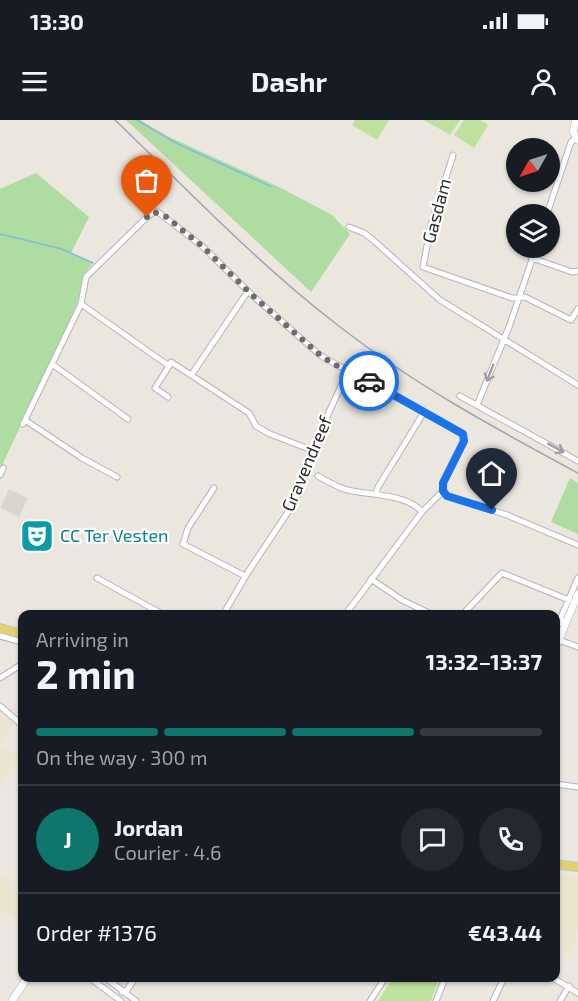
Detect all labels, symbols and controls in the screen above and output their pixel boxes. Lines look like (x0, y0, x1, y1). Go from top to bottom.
text: 13:30 (30, 8, 84, 34)
icon: menu (18, 65, 51, 98)
text: Dashr (251, 65, 327, 97)
icon: person (527, 65, 560, 98)
north arrow (506, 138, 560, 192)
map controls (506, 138, 560, 258)
pin (121, 155, 172, 217)
icon: bag (130, 164, 163, 197)
street label: Gasdam (417, 176, 455, 246)
button: layers (506, 204, 560, 258)
courier (339, 351, 399, 411)
one-way arrow (484, 363, 495, 381)
icon: car (353, 365, 386, 398)
street label: Gravendreef (276, 412, 336, 515)
one-way arrow (546, 443, 564, 454)
pin (466, 448, 517, 510)
icon: home (475, 457, 508, 490)
theatre icon: CC Ter Vesten (19, 518, 55, 554)
place label: CC Ter Vesten (60, 524, 169, 546)
text: Arriving in (36, 627, 129, 651)
text: 13:32–13:37 (426, 648, 542, 674)
text: 2 min (36, 650, 136, 697)
text: On the way · 300 m (36, 745, 208, 769)
button: chat (401, 808, 464, 871)
button: phone (479, 808, 542, 871)
text: Jordan (114, 814, 183, 840)
text: J (63, 826, 72, 852)
text: Courier · 4.6 (114, 840, 221, 864)
text: Order #1376 (36, 919, 157, 945)
text: €43.44 (468, 919, 542, 945)

